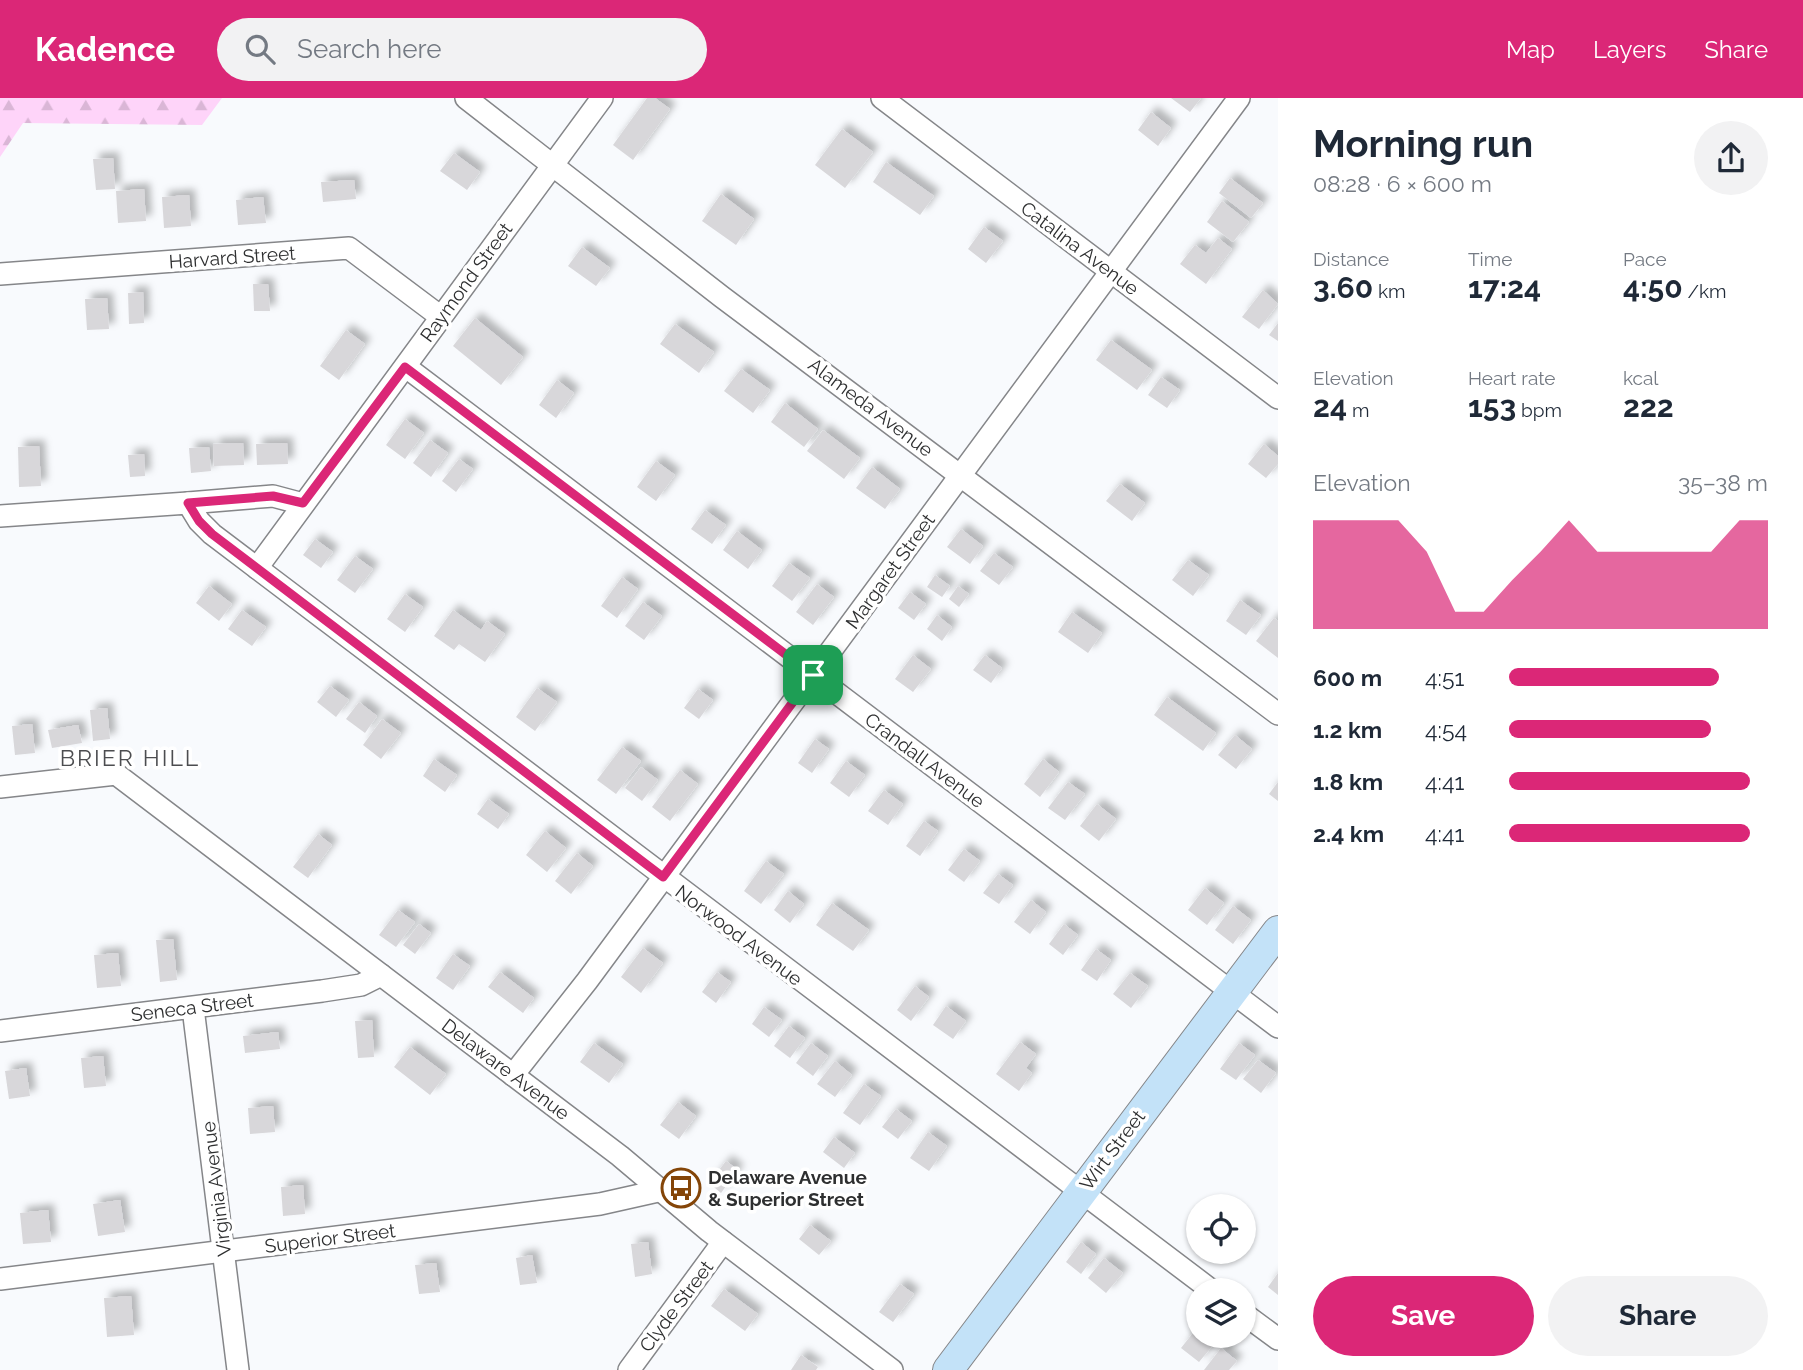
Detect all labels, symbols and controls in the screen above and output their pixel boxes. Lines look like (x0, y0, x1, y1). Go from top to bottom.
search box (217, 18, 707, 81)
text: Kadence (35, 30, 175, 69)
icon: search (241, 30, 279, 68)
text: Search here (297, 34, 441, 64)
text: Map (1506, 35, 1555, 64)
text: Layers (1593, 35, 1666, 64)
text: Share (1704, 35, 1768, 64)
text: Morning run (1313, 121, 1533, 166)
button: share (1694, 121, 1768, 195)
text: 08:28 · 6 × 600 m (1313, 170, 1492, 197)
street label: Catalina Avenue (1017, 197, 1143, 299)
street label: Raymond Street (415, 218, 517, 346)
street label: Harvard Street (168, 242, 297, 272)
text: Distance (1313, 248, 1389, 270)
text: Time (1468, 248, 1512, 270)
text: Pace (1623, 248, 1667, 270)
text: 3.60 (1313, 270, 1373, 305)
text: 17:24 (1468, 270, 1541, 305)
text: 4:50 (1623, 270, 1683, 305)
text: km (1373, 280, 1406, 302)
text: /km (1683, 280, 1726, 302)
street label: Alameda Avenue (804, 353, 938, 461)
text: Elevation (1313, 367, 1394, 389)
text: Heart rate (1468, 367, 1556, 389)
text: kcal (1623, 367, 1659, 389)
text: 24 (1313, 389, 1347, 424)
text: 153 (1468, 389, 1516, 424)
text: 222 (1623, 389, 1674, 424)
text: m (1347, 399, 1369, 421)
text: bpm (1516, 399, 1562, 421)
text: Elevation (1313, 469, 1411, 496)
text: 35–38 m (1678, 469, 1768, 496)
street label: Margaret Street (841, 509, 939, 633)
pin (783, 645, 843, 705)
icon: arrive (794, 656, 832, 694)
text: 600 m (1313, 664, 1382, 691)
text: 4:51 (1425, 664, 1464, 691)
street label: Crandall Avenue (861, 708, 989, 812)
text: 1.2 km (1313, 716, 1382, 743)
text: 4:54 (1425, 716, 1467, 743)
district label: BRIER HILL (60, 744, 200, 771)
text: 1.8 km (1313, 768, 1383, 795)
text: 4:41 (1425, 768, 1464, 795)
text: 2.4 km (1313, 820, 1384, 847)
text: 4:41 (1425, 820, 1464, 847)
street label: Norwood Avenue (671, 880, 807, 990)
street label: Seneca Street (130, 988, 255, 1025)
street label: Delaware Avenue (438, 1014, 574, 1124)
street label: Wirt Street (1075, 1105, 1150, 1194)
street label: Virginia Avenue (197, 1120, 235, 1258)
place label: Delaware Avenue & Superior Street (708, 1166, 867, 1210)
bus stop icon: Delaware Avenue & Superior Street (660, 1167, 702, 1209)
map controls (1186, 1194, 1256, 1348)
button: locate (1186, 1194, 1256, 1264)
street label: Superior Street (263, 1219, 397, 1257)
street label: Clyde Street (635, 1256, 718, 1356)
button: Save (1313, 1276, 1534, 1356)
button: Share (1548, 1276, 1768, 1356)
button: layers (1186, 1278, 1256, 1348)

